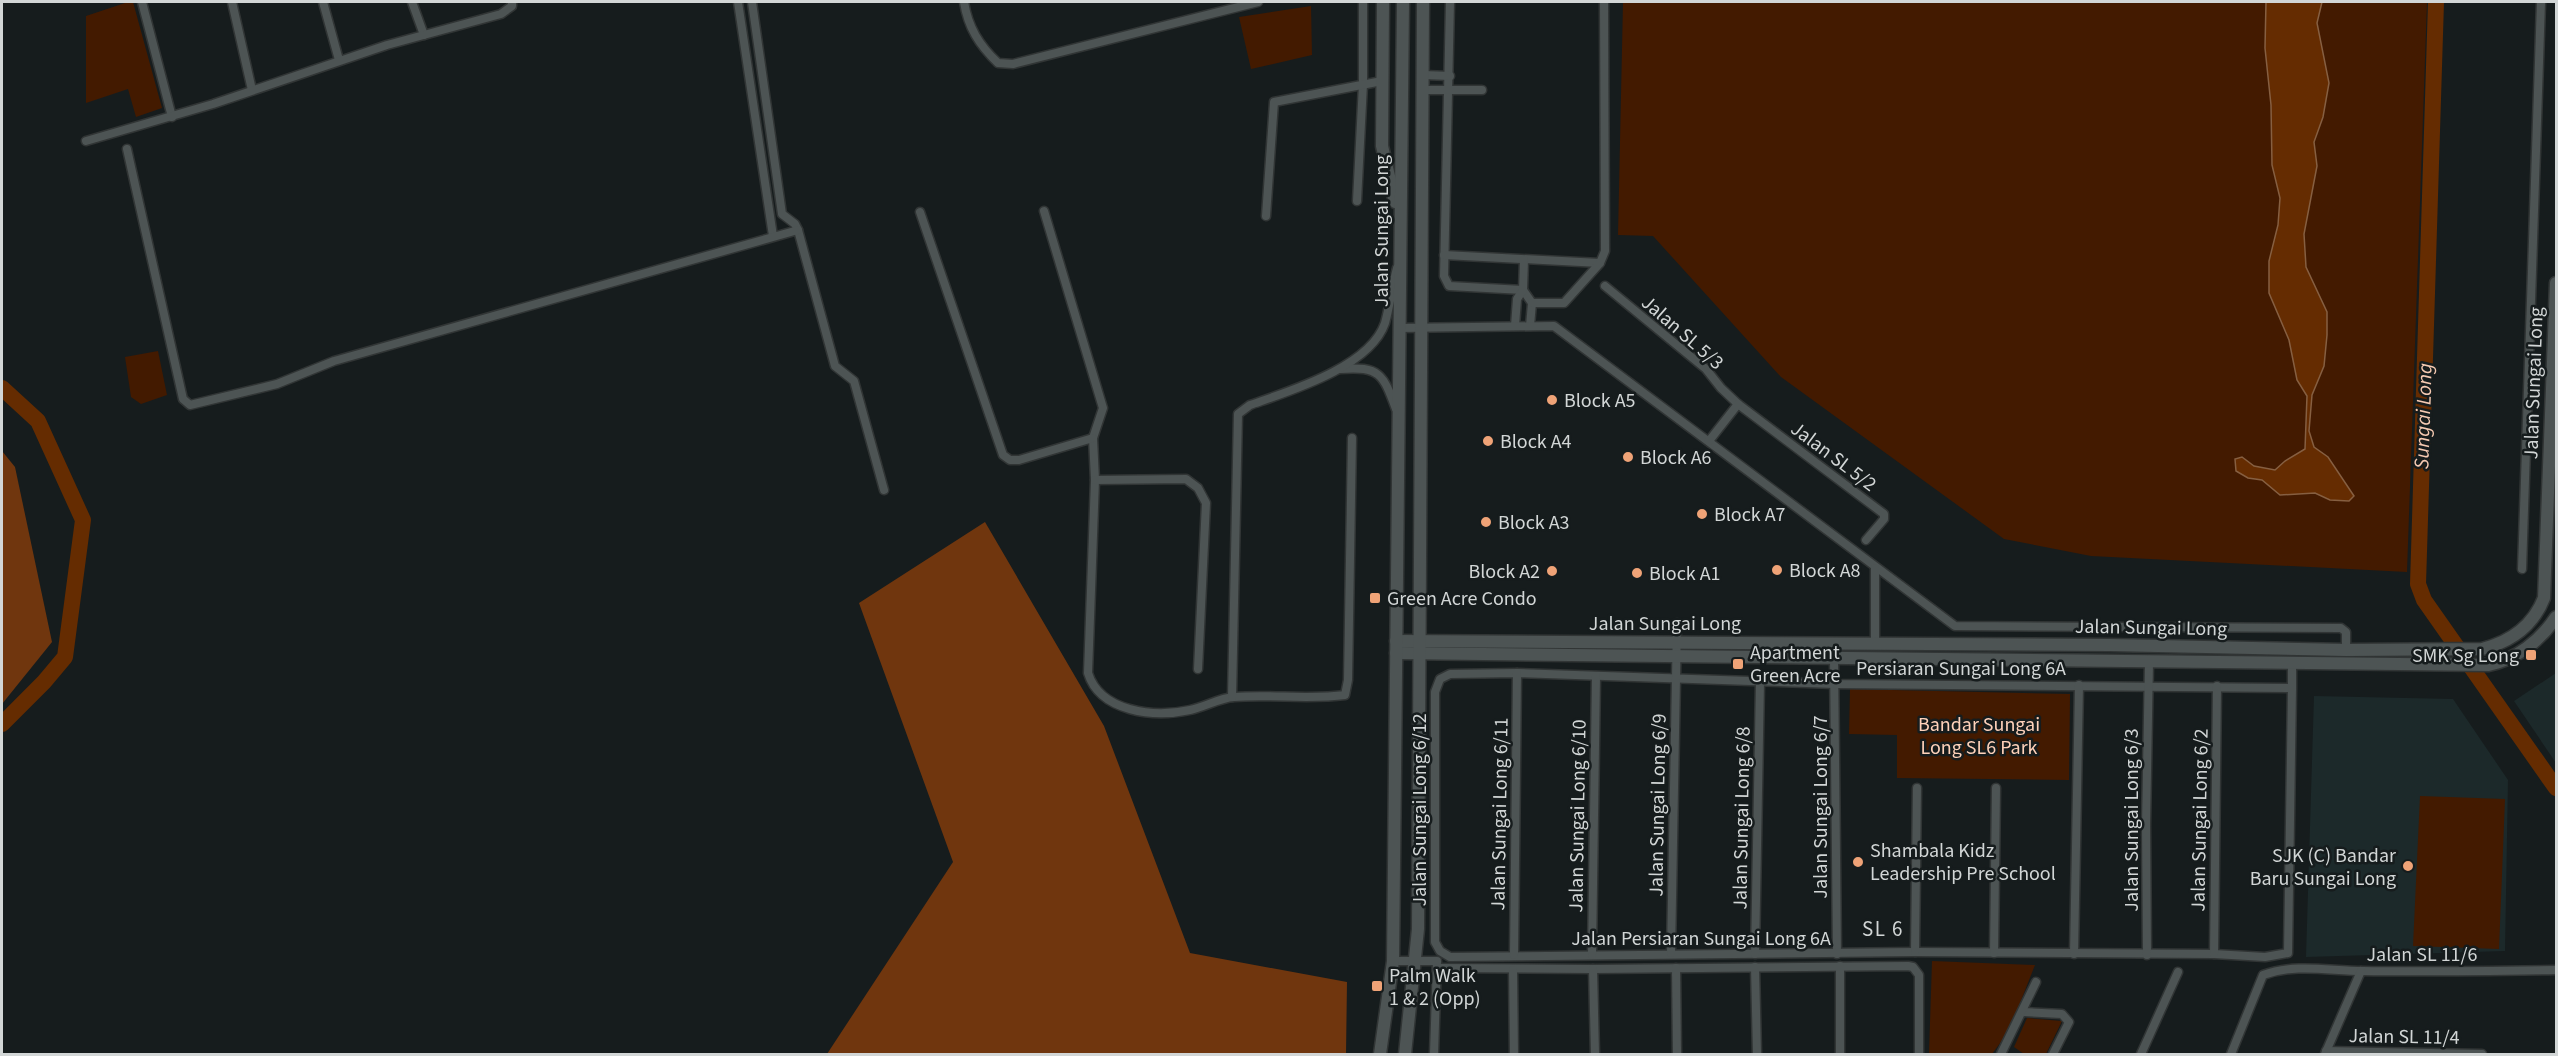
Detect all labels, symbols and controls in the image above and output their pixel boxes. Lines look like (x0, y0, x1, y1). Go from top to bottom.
street label: Jalan Sungai Long (1368, 155, 1396, 307)
street label: Jalan SL 5/3 (1635, 289, 1730, 376)
street label: Jalan Sungai Long (2517, 306, 2551, 460)
water label: Sungai Long (2406, 362, 2440, 470)
place label: Block A5 (1564, 387, 1636, 415)
marker: Block A5 (1545, 393, 1559, 407)
street label: Jalan SL 5/2 (1785, 415, 1882, 498)
place label: Block A4 (1500, 428, 1572, 456)
marker: Block A4 (1481, 434, 1495, 448)
place label: Block A6 (1640, 444, 1712, 472)
marker: Block A6 (1621, 450, 1635, 464)
place label: Block A7 (1714, 501, 1786, 529)
marker: Block A7 (1695, 507, 1709, 521)
place label: Block A3 (1498, 509, 1570, 537)
marker: Block A3 (1479, 515, 1493, 529)
place label: Block A8 (1789, 557, 1861, 585)
place label: Block A2 (1468, 558, 1540, 586)
place label: Block A1 (1649, 560, 1721, 588)
marker: Block A8 (1770, 563, 1784, 577)
marker: Block A2 (1545, 564, 1559, 578)
marker: Block A1 (1630, 566, 1644, 580)
place label: Green Acre Condo (1387, 585, 1537, 613)
marker: Green Acre Condo (1368, 591, 1382, 605)
street label: Jalan Sungai Long (1589, 610, 1741, 638)
street label: Jalan Sungai Long (2075, 613, 2227, 643)
place label: Apartment Green Acre (1750, 639, 1841, 690)
place label: SMK Sg Long (2412, 642, 2519, 670)
marker: SMK Sg Long (2524, 648, 2538, 662)
street label: Persiaran Sungai Long 6A (1856, 655, 2066, 683)
marker: Apartment Green Acre (1731, 657, 1745, 671)
park label: Bandar Sungai Long SL6 Park (1918, 711, 2040, 762)
street label: Jalan Sungai Long 6/12 (1406, 713, 1434, 907)
street label: Jalan Sungai Long 6/9 (1642, 713, 1674, 897)
street label: Jalan Sungai Long 6/7 (1807, 715, 1835, 899)
street label: Jalan Sungai Long 6/11 (1484, 717, 1516, 911)
street label: Jalan Sungai Long 6/10 (1562, 719, 1594, 913)
street label: Jalan Sungai Long 6/8 (1726, 726, 1758, 910)
street label: Jalan Sungai Long 6/3 (2118, 728, 2146, 912)
street label: Jalan Sungai Long 6/2 (2184, 728, 2216, 912)
place label: Shambala Kidz Leadership Pre School (1870, 837, 2056, 888)
place label: SJK (C) Bandar Baru Sungai Long (2250, 842, 2396, 893)
marker: Shambala Kidz Leadership Pre School (1851, 855, 1865, 869)
marker: SJK (C) Bandar Baru Sungai Long (2401, 859, 2415, 873)
district label: SL 6 (1862, 914, 1904, 944)
street label: Jalan Persiaran Sungai Long 6A (1571, 925, 1831, 953)
street label: Jalan SL 11/6 (2367, 941, 2478, 969)
place label: Palm Walk 1 & 2 (Opp) (1389, 962, 1481, 1013)
marker: Palm Walk 1 & 2 (Opp) (1370, 979, 1384, 993)
street label: Jalan SL 11/4 (2348, 1022, 2460, 1052)

